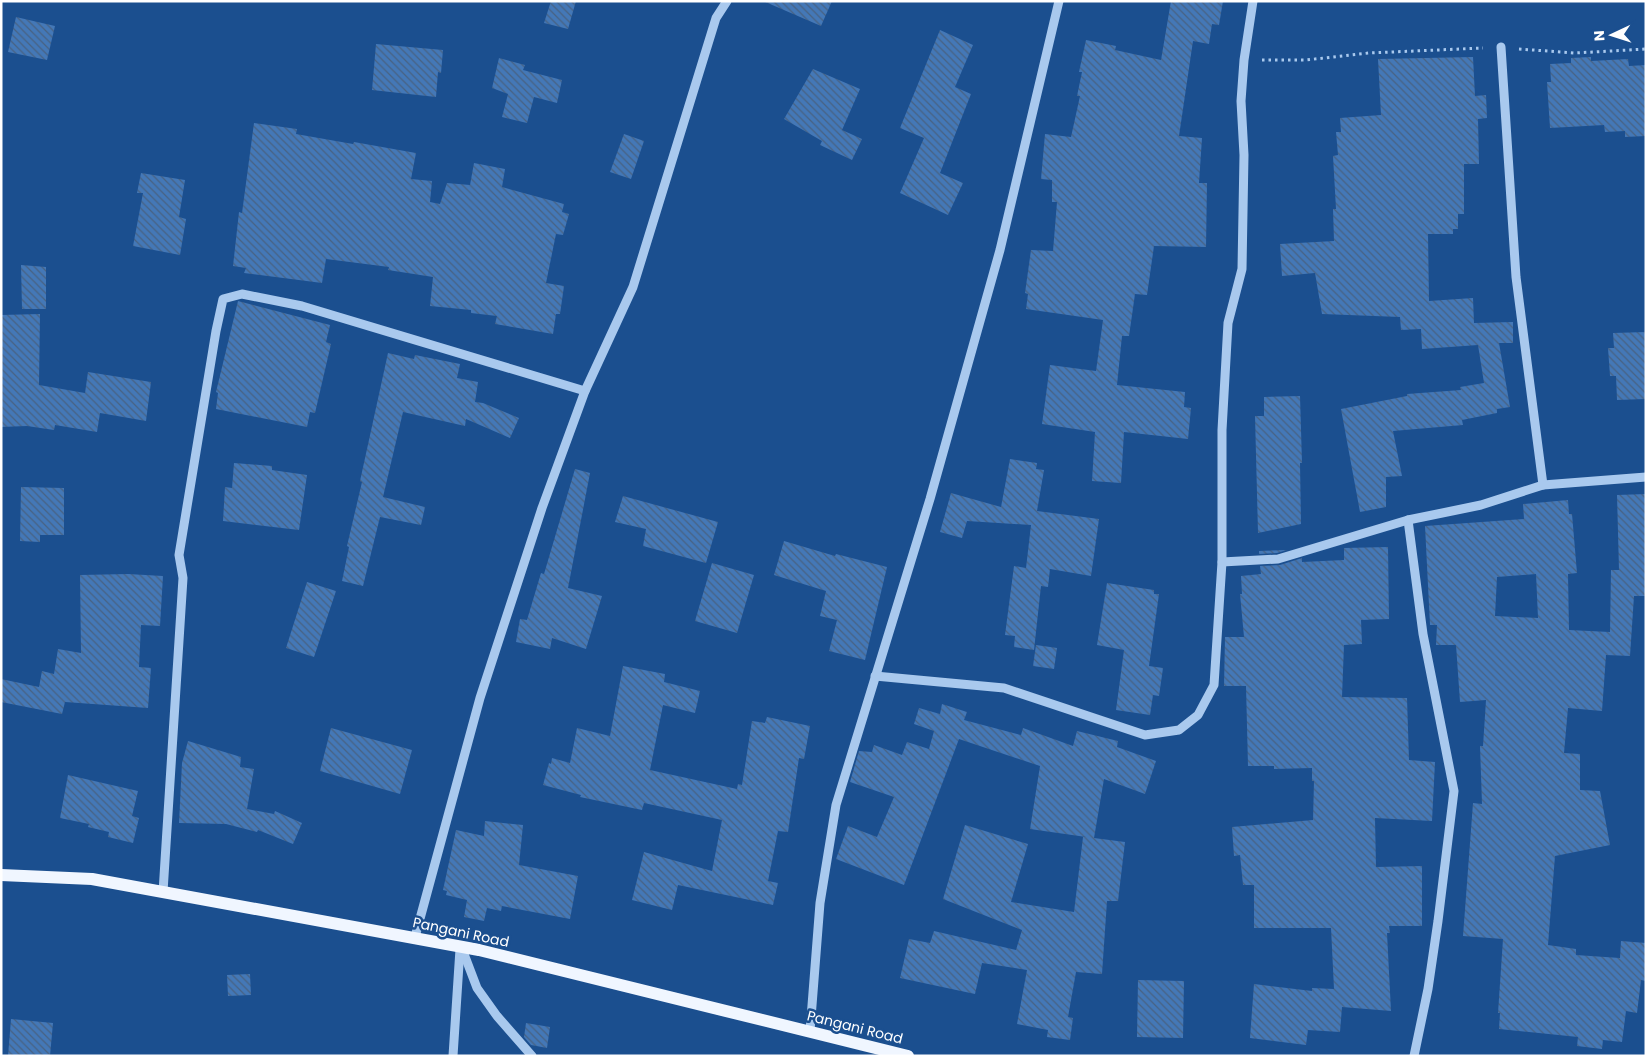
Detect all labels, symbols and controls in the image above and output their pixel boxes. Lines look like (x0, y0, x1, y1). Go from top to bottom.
north arrow (1587, 10, 1637, 60)
text: N (1589, 30, 1609, 42)
street label: Pangani Road (411, 912, 511, 952)
street label: Pangani Road (805, 1005, 905, 1049)

